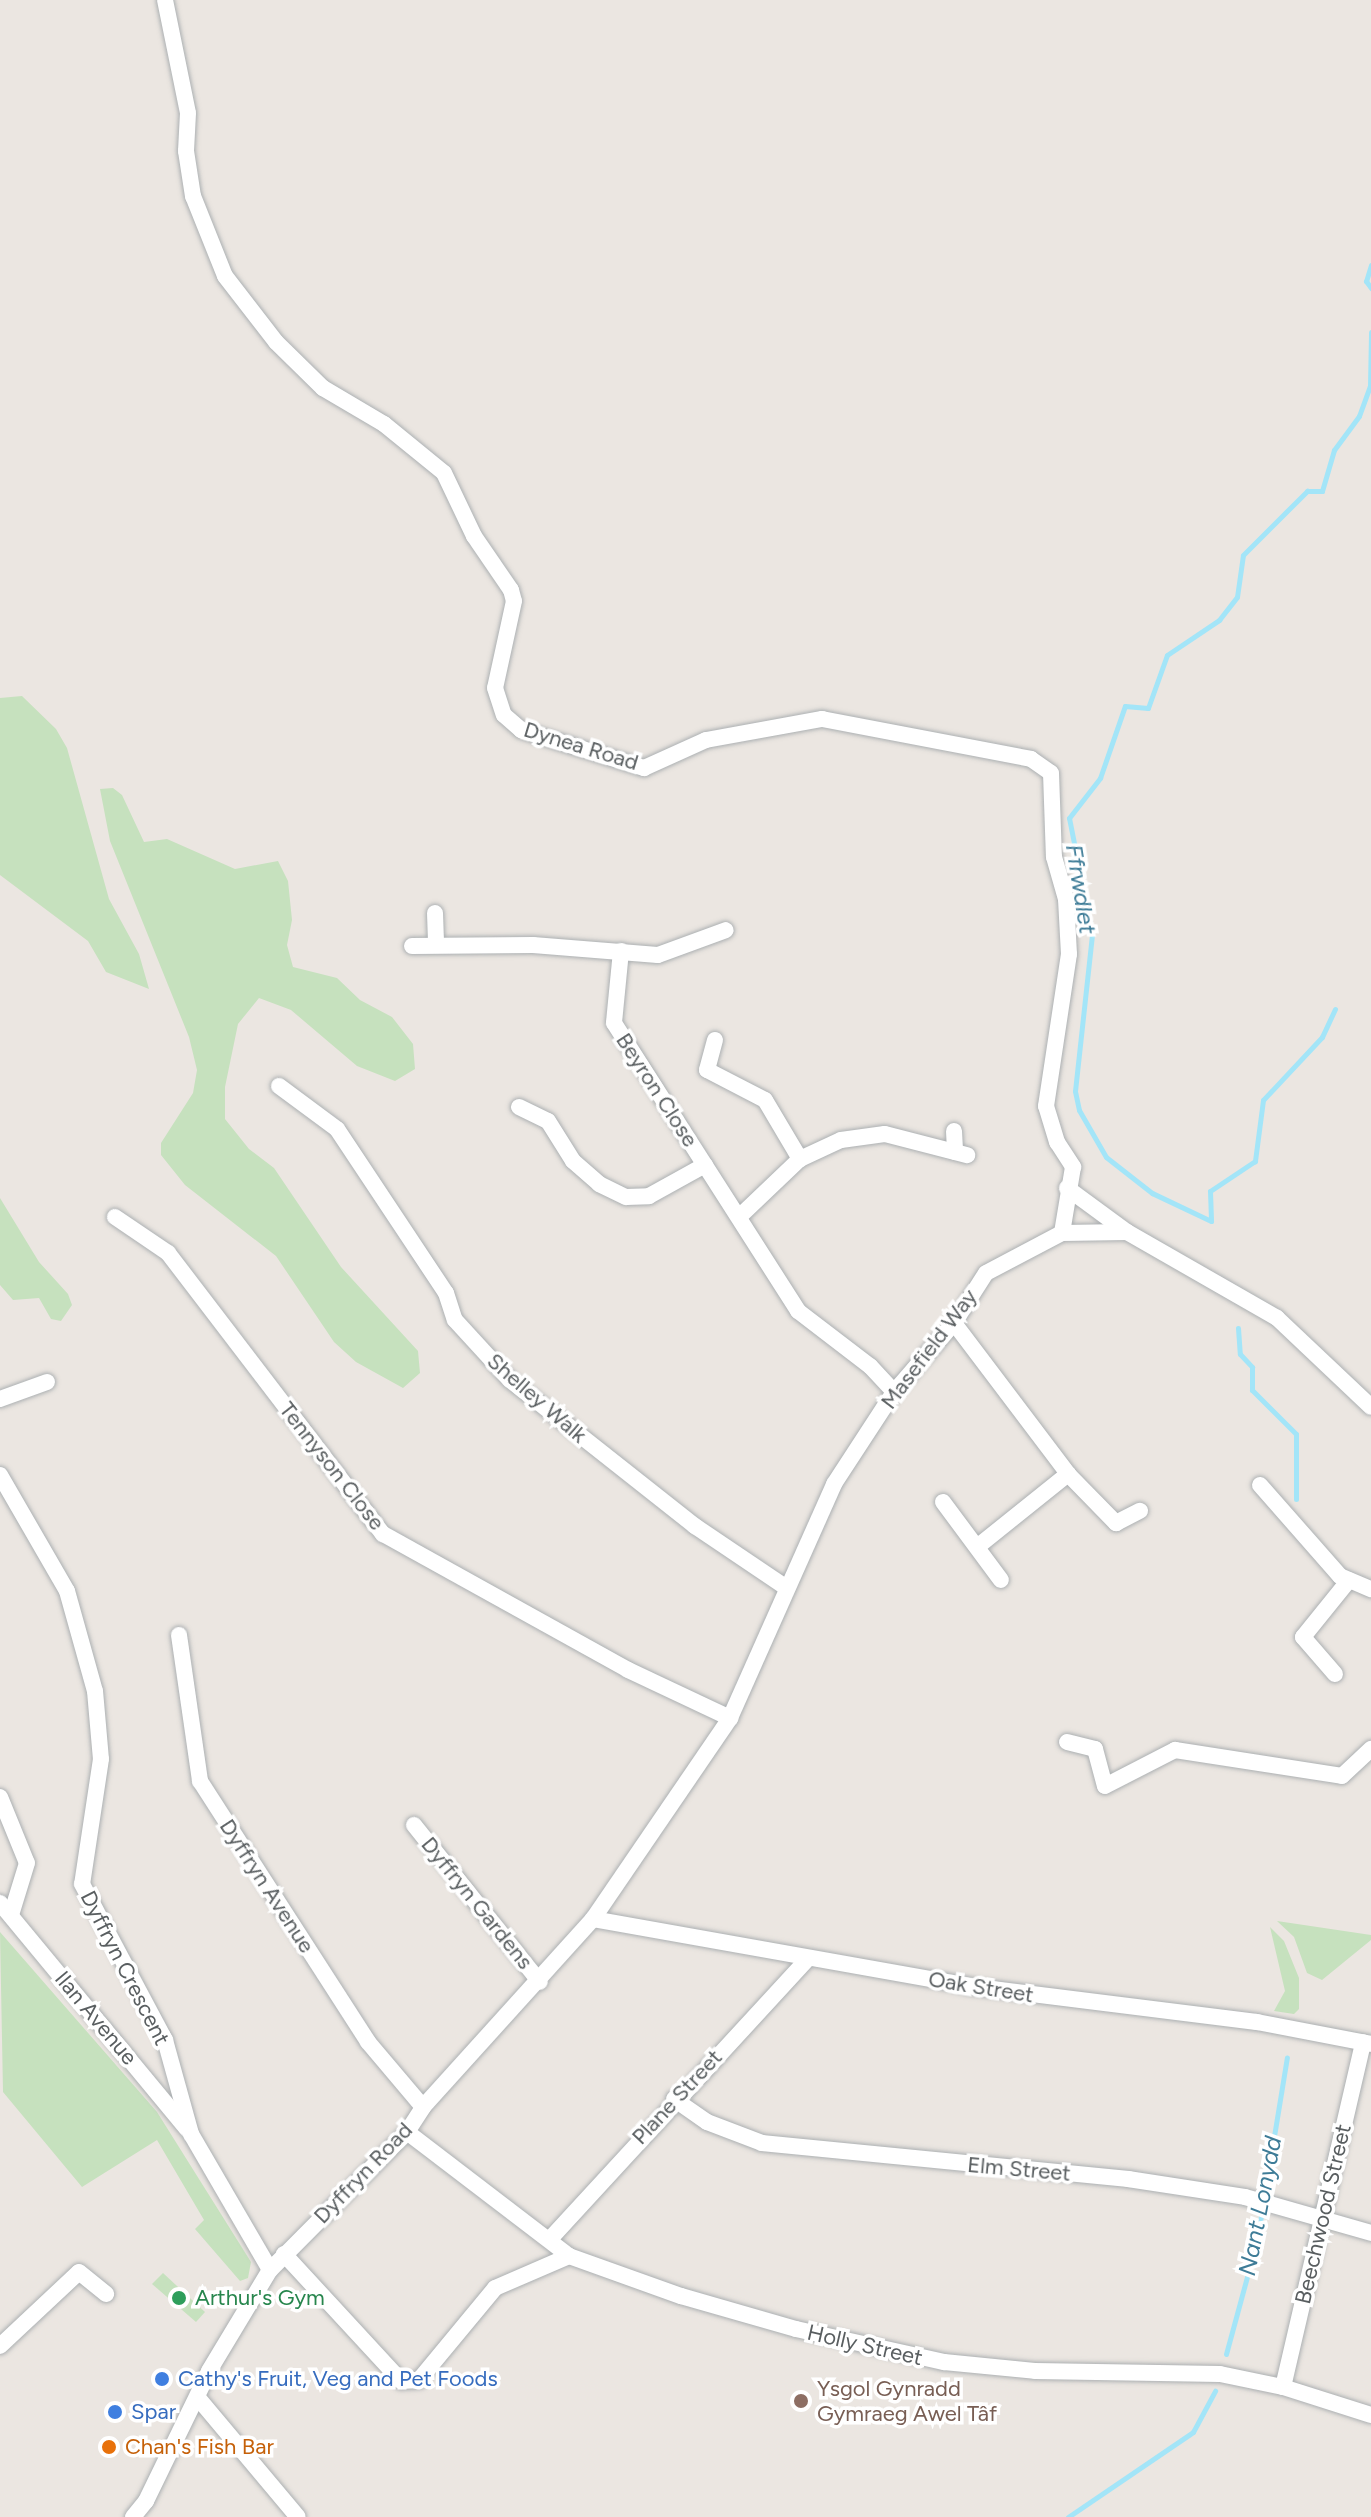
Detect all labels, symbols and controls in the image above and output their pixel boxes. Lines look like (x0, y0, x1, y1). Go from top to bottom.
street label: Dynea Road (521, 716, 641, 776)
water label: Ffrwdlet (1060, 842, 1102, 936)
street label: Beyron Close (610, 1028, 704, 1152)
street label: Masefield Way (875, 1284, 983, 1414)
street label: Shelley Walk (482, 1348, 592, 1448)
street label: Tennyson Close (274, 1397, 390, 1535)
street label: Dyffryn Avenue (214, 1814, 320, 1958)
street label: Dyffryn Gardens (416, 1832, 538, 1974)
street label: Dyffryn Crescent (75, 1886, 175, 2050)
street label: Ilan Avenue (49, 1966, 143, 2070)
street label: Oak Street (927, 1966, 1035, 2008)
street label: Plane Street (626, 2044, 728, 2150)
street label: Dyffryn Road (308, 2117, 418, 2229)
street label: Beechwood Street (1289, 2121, 1357, 2307)
water label: Nant Lonydd (1232, 2134, 1288, 2278)
street label: Elm Street (966, 2151, 1072, 2187)
place label: Arthur's Gym (195, 2285, 325, 2311)
marker: Arthur's Gym (170, 2289, 188, 2307)
street label: Holly Street (805, 2319, 925, 2371)
place label: Cathy's Fruit, Veg and Pet Foods (178, 2366, 498, 2392)
marker: Cathy's Fruit, Veg and Pet Foods (153, 2370, 171, 2388)
place label: Ysgol Gynradd Gymraeg Awel Tâf (817, 2375, 997, 2426)
marker: Ysgol Gynradd Gymraeg Awel Tâf (792, 2392, 810, 2410)
place label: Spar (131, 2399, 176, 2425)
marker: Spar (106, 2403, 124, 2421)
place label: Chan's Fish Bar (125, 2434, 274, 2460)
marker: Chan's Fish Bar (100, 2438, 118, 2456)

